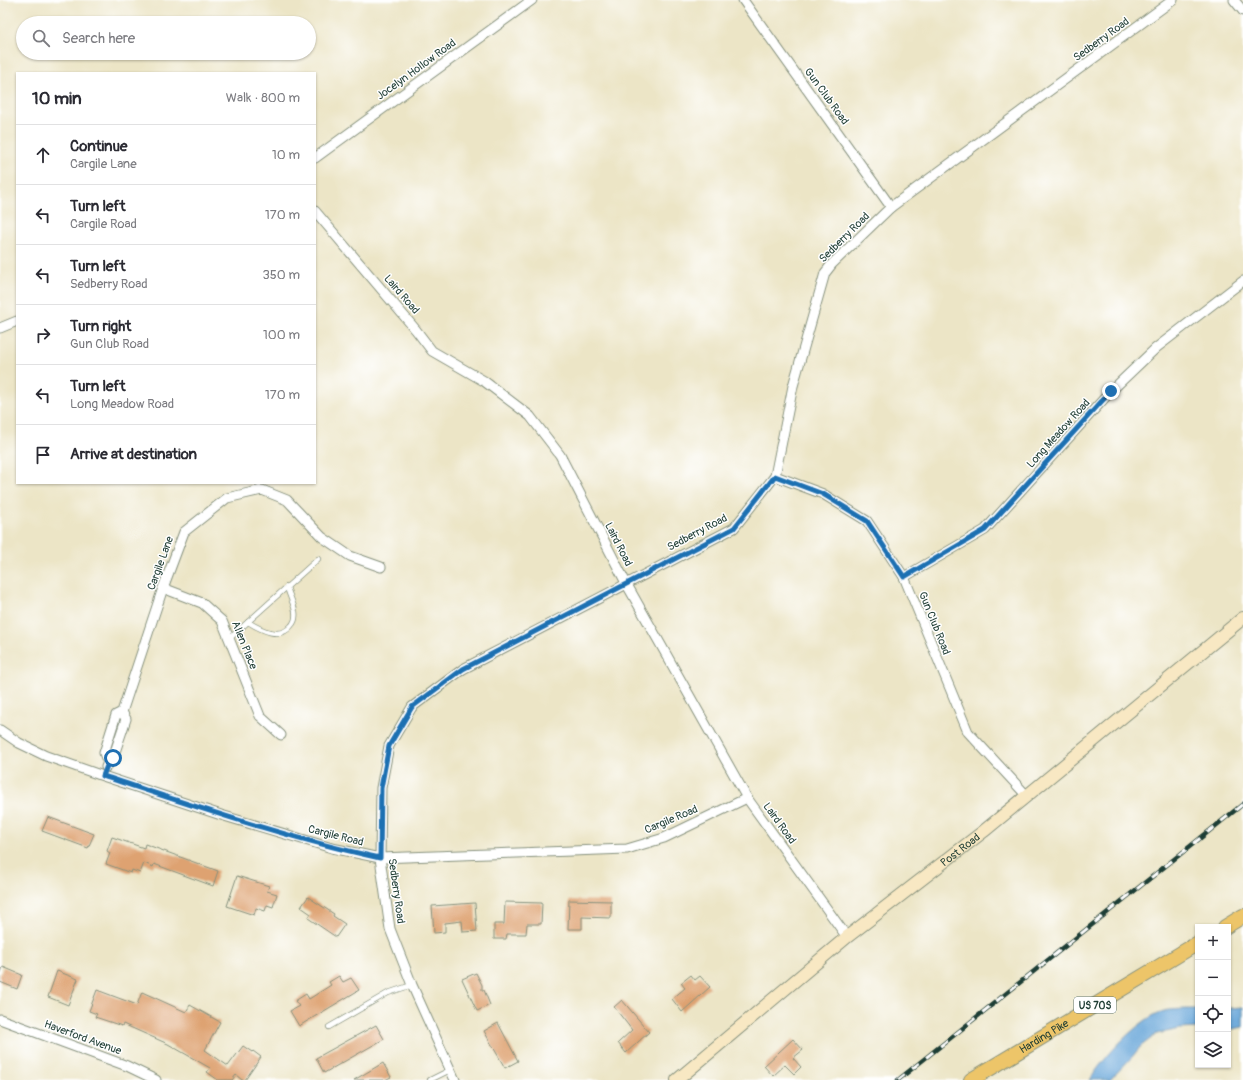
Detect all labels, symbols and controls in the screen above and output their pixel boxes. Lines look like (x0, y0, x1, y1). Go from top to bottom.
street label: Sedberry Road (1071, 15, 1132, 64)
search box (16, 16, 316, 60)
icon: search (30, 27, 52, 49)
text: Search here (62, 29, 135, 48)
street label: Jocelyn Hollow Road (374, 36, 458, 102)
street label: Gun Club Road (802, 65, 852, 127)
text: 10 min (32, 88, 82, 109)
text: Walk · 800 m (226, 90, 300, 106)
text: Continue (70, 137, 128, 156)
icon: ahead (32, 144, 54, 166)
text: 10 m (272, 147, 300, 163)
text: Cargile Lane (70, 156, 137, 172)
text: Turn left (70, 197, 126, 216)
icon: left (32, 204, 54, 226)
text: 170 m (265, 207, 300, 223)
street label: Sedberry Road (817, 210, 872, 265)
text: Cargile Road (70, 216, 137, 232)
text: Turn left (70, 257, 126, 276)
icon: left (32, 264, 54, 286)
text: 350 m (262, 267, 300, 283)
street label: Laird Road (381, 272, 422, 317)
text: Sedberry Road (70, 276, 148, 292)
text: Turn right (70, 317, 131, 336)
icon: right (32, 324, 54, 346)
text: 100 m (263, 327, 300, 343)
text: Gun Club Road (70, 336, 149, 352)
text: Turn left (70, 377, 126, 396)
route end (1102, 382, 1120, 400)
icon: left (32, 384, 54, 406)
text: 170 m (265, 387, 300, 403)
text: Long Meadow Road (70, 396, 174, 412)
street label: Long Meadow Road (1024, 396, 1093, 470)
icon: arrive (32, 444, 54, 466)
text: Arrive at destination (70, 445, 197, 464)
street label: Sedberry Road (665, 511, 729, 554)
street label: Laird Road (602, 520, 635, 568)
street label: Cargile Lane (145, 534, 176, 592)
street label: Gun Club Road (916, 590, 953, 657)
street label: Allen Place (229, 619, 260, 672)
route start (104, 749, 122, 767)
street label: Laird Road (760, 800, 799, 846)
street label: Cargile Road (643, 802, 700, 836)
street label: Cargile Road (307, 822, 365, 849)
street label: Post Road (938, 831, 983, 869)
street label: Sedberry Road (385, 858, 408, 925)
map controls (1195, 924, 1231, 1068)
button: + (1195, 924, 1231, 960)
button: − (1195, 960, 1231, 996)
button: locate (1195, 996, 1231, 1032)
road number: US 70S (1074, 997, 1116, 1013)
street label: Harding Pike (1017, 1016, 1072, 1056)
street label: Haverford Avenue (42, 1017, 124, 1058)
button: layers (1195, 1032, 1231, 1068)

